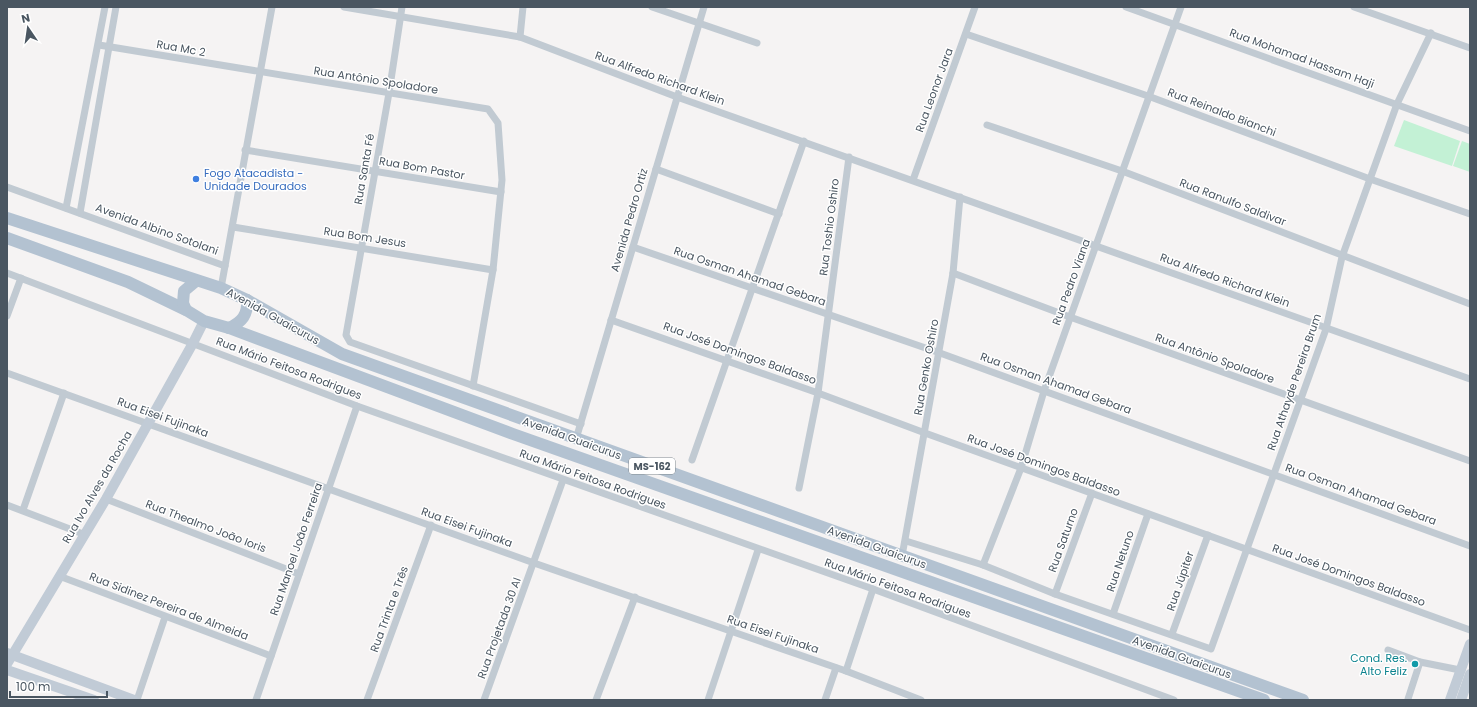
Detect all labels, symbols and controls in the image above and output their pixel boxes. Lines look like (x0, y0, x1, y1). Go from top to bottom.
north arrow (8, 8, 48, 48)
text: N (20, 10, 32, 27)
street label: Rua Mohamad Hassam Haji (1227, 24, 1377, 92)
street label: Rua Mc 2 (155, 36, 207, 60)
street label: Rua Leonor Jara (911, 46, 957, 134)
street label: Rua Alfredo Richard Klein (593, 47, 727, 109)
street label: Rua Antônio Spoladore (313, 62, 440, 98)
street label: Rua Reinaldo Bianchi (1165, 84, 1279, 140)
street label: Rua Santa Fé (350, 132, 378, 206)
street label: Rua Bom Pastor (378, 153, 466, 183)
place label: Fogo Atacadista - Unidade Dourados (204, 165, 307, 194)
street label: Avenida Pedro Ortiz (607, 166, 651, 274)
marker: Fogo Atacadista - Unidade Dourados (191, 174, 201, 184)
street label: Rua Ranulfo Saldivar (1177, 174, 1289, 230)
street label: Rua Toshio Oshiro (815, 177, 843, 277)
street label: Avenida Albino Sotolani (93, 199, 221, 259)
street label: Rua Bom Jesus (323, 223, 408, 251)
street label: Rua Pedro Viana (1048, 237, 1094, 327)
street label: Rua Osman Ahamad Gebara (672, 242, 828, 310)
street label: Rua Alfredo Richard Klein (1158, 249, 1292, 311)
street label: Avenida Guaicurus (224, 284, 323, 348)
street label: Rua Athayde Pereira Brum (1263, 311, 1325, 453)
street label: Rua José Domingos Baldasso (661, 318, 819, 388)
street label: Rua Genko Oshiro (910, 318, 942, 416)
street label: Rua Antônio Spoladore (1153, 329, 1277, 387)
street label: Rua Mário Feitosa Rodrigues (214, 333, 364, 403)
street label: Rua Osman Ahamad Gebara (978, 348, 1134, 418)
street label: Rua Eisei Fujinaka (115, 393, 211, 441)
street label: Avenida Guaicurus (520, 413, 624, 463)
street label: Rua Ivo Alves da Rocha (58, 428, 136, 546)
street label: Rua José Domingos Baldasso (965, 430, 1123, 500)
street label: Rua Mário Feitosa Rodrigues (517, 445, 669, 513)
road number: MS-162 (629, 458, 675, 474)
street label: Rua Osman Ahamad Gebara (1283, 459, 1439, 529)
street label: Rua Manoel João Ferreira (266, 480, 326, 618)
street label: Rua Thealmo João Ioris (143, 496, 269, 556)
street label: Rua Eisei Fujinaka (419, 503, 515, 551)
street label: Rua Saturno (1044, 506, 1082, 574)
street label: Avenida Guaicurus (825, 522, 929, 572)
street label: Rua Netuno (1102, 528, 1138, 594)
street label: Rua José Domingos Baldasso (1270, 540, 1428, 610)
street label: Rua Júpiter (1162, 549, 1198, 613)
street label: Rua Mário Feitosa Rodrigues (822, 554, 974, 622)
street label: Rua Trinta e Três (366, 563, 412, 654)
street label: Rua Sidinez Pereira de Almeida (87, 568, 251, 644)
street label: Rua Projetada 30 AI (473, 575, 525, 681)
street label: Rua Eisei Fujinaka (725, 611, 821, 657)
street label: Avenida Guaicurus (1130, 632, 1234, 682)
place label: Cond. Res. Alto Feliz (1350, 650, 1407, 679)
marker: Cond. Res. Alto Feliz (1410, 659, 1420, 669)
scale bar (10, 673, 107, 699)
text: 100 m (16, 678, 50, 695)

